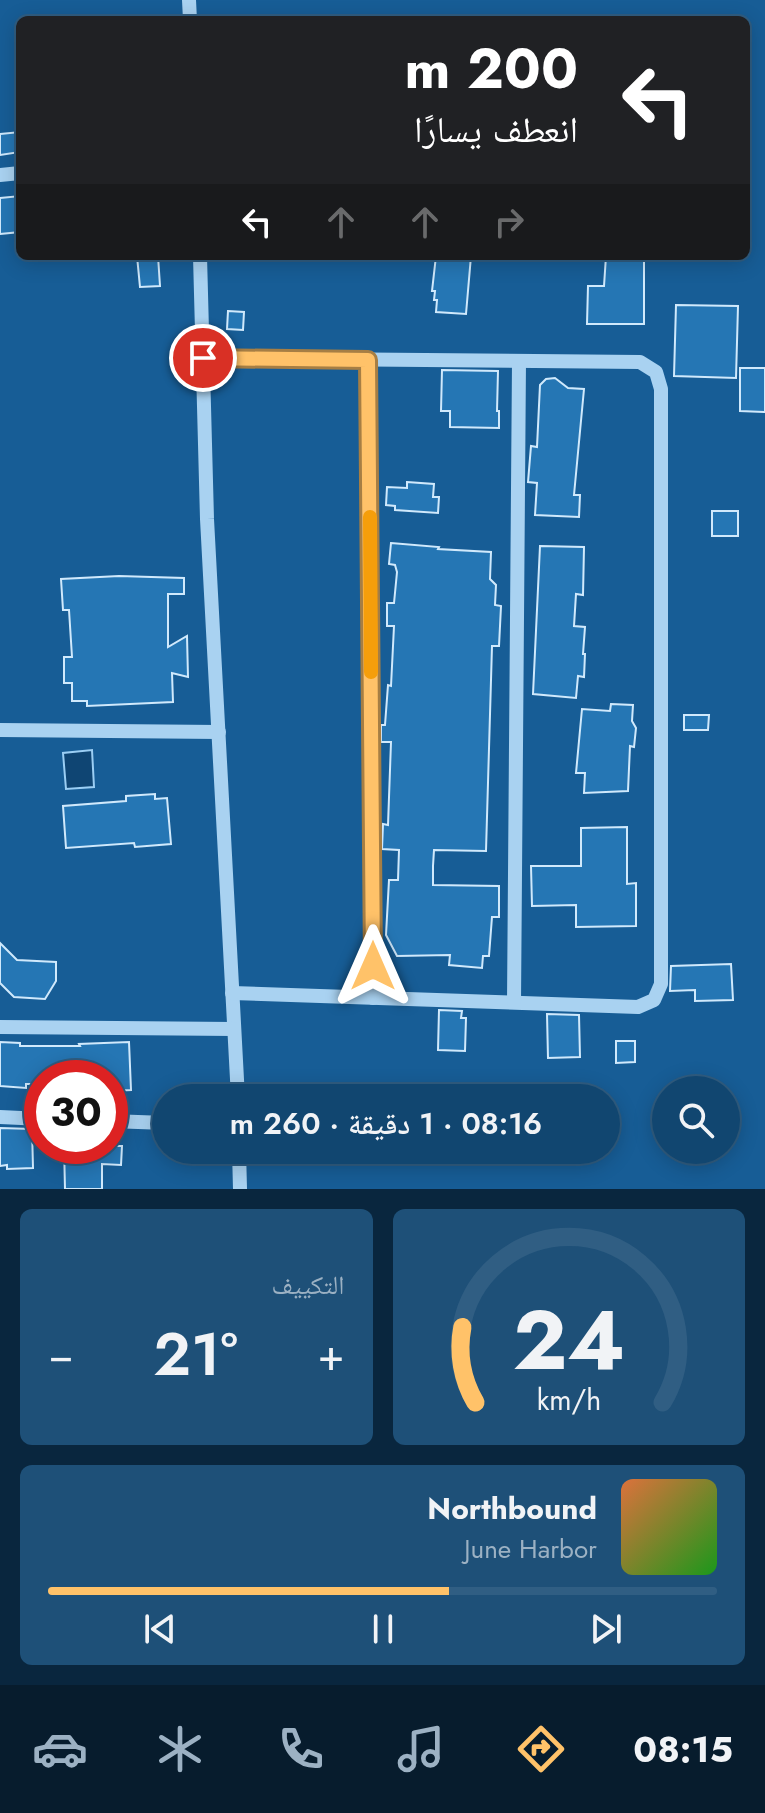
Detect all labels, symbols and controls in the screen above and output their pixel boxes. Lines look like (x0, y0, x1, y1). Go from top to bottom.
text: 200 m (404, 28, 578, 109)
icon: left (606, 48, 710, 152)
text: انعطف يسارًا (414, 103, 578, 155)
icon: left (235, 200, 279, 244)
icon: ahead (319, 200, 363, 244)
icon: ahead (403, 200, 447, 244)
icon: right (487, 200, 531, 244)
pin (169, 324, 237, 392)
icon: arrive (181, 336, 225, 380)
position arrow (331, 924, 415, 1008)
speed limit sign: 30 (24, 1060, 128, 1164)
map controls (652, 1076, 740, 1164)
button: search (652, 1076, 740, 1164)
text: 08:16 · 1 دقيقة · 260 m (230, 1102, 542, 1145)
text: التكييف (272, 1266, 345, 1304)
text: 24 (512, 1280, 625, 1400)
text: 21° (153, 1311, 238, 1398)
text: − (48, 1323, 74, 1387)
text: + (317, 1323, 344, 1387)
text: km/h (536, 1379, 601, 1421)
text: Northbound (427, 1487, 597, 1530)
text: June Harbor (464, 1530, 597, 1568)
icon: previous (138, 1607, 182, 1651)
icon: pause (361, 1607, 405, 1651)
icon: next (584, 1607, 628, 1651)
icon: car (32, 1721, 88, 1777)
icon: climate (152, 1721, 208, 1777)
icon: phone (273, 1721, 329, 1777)
icon: music (393, 1721, 449, 1777)
icon: directions (513, 1721, 569, 1777)
text: 08:15 (633, 1723, 733, 1775)

